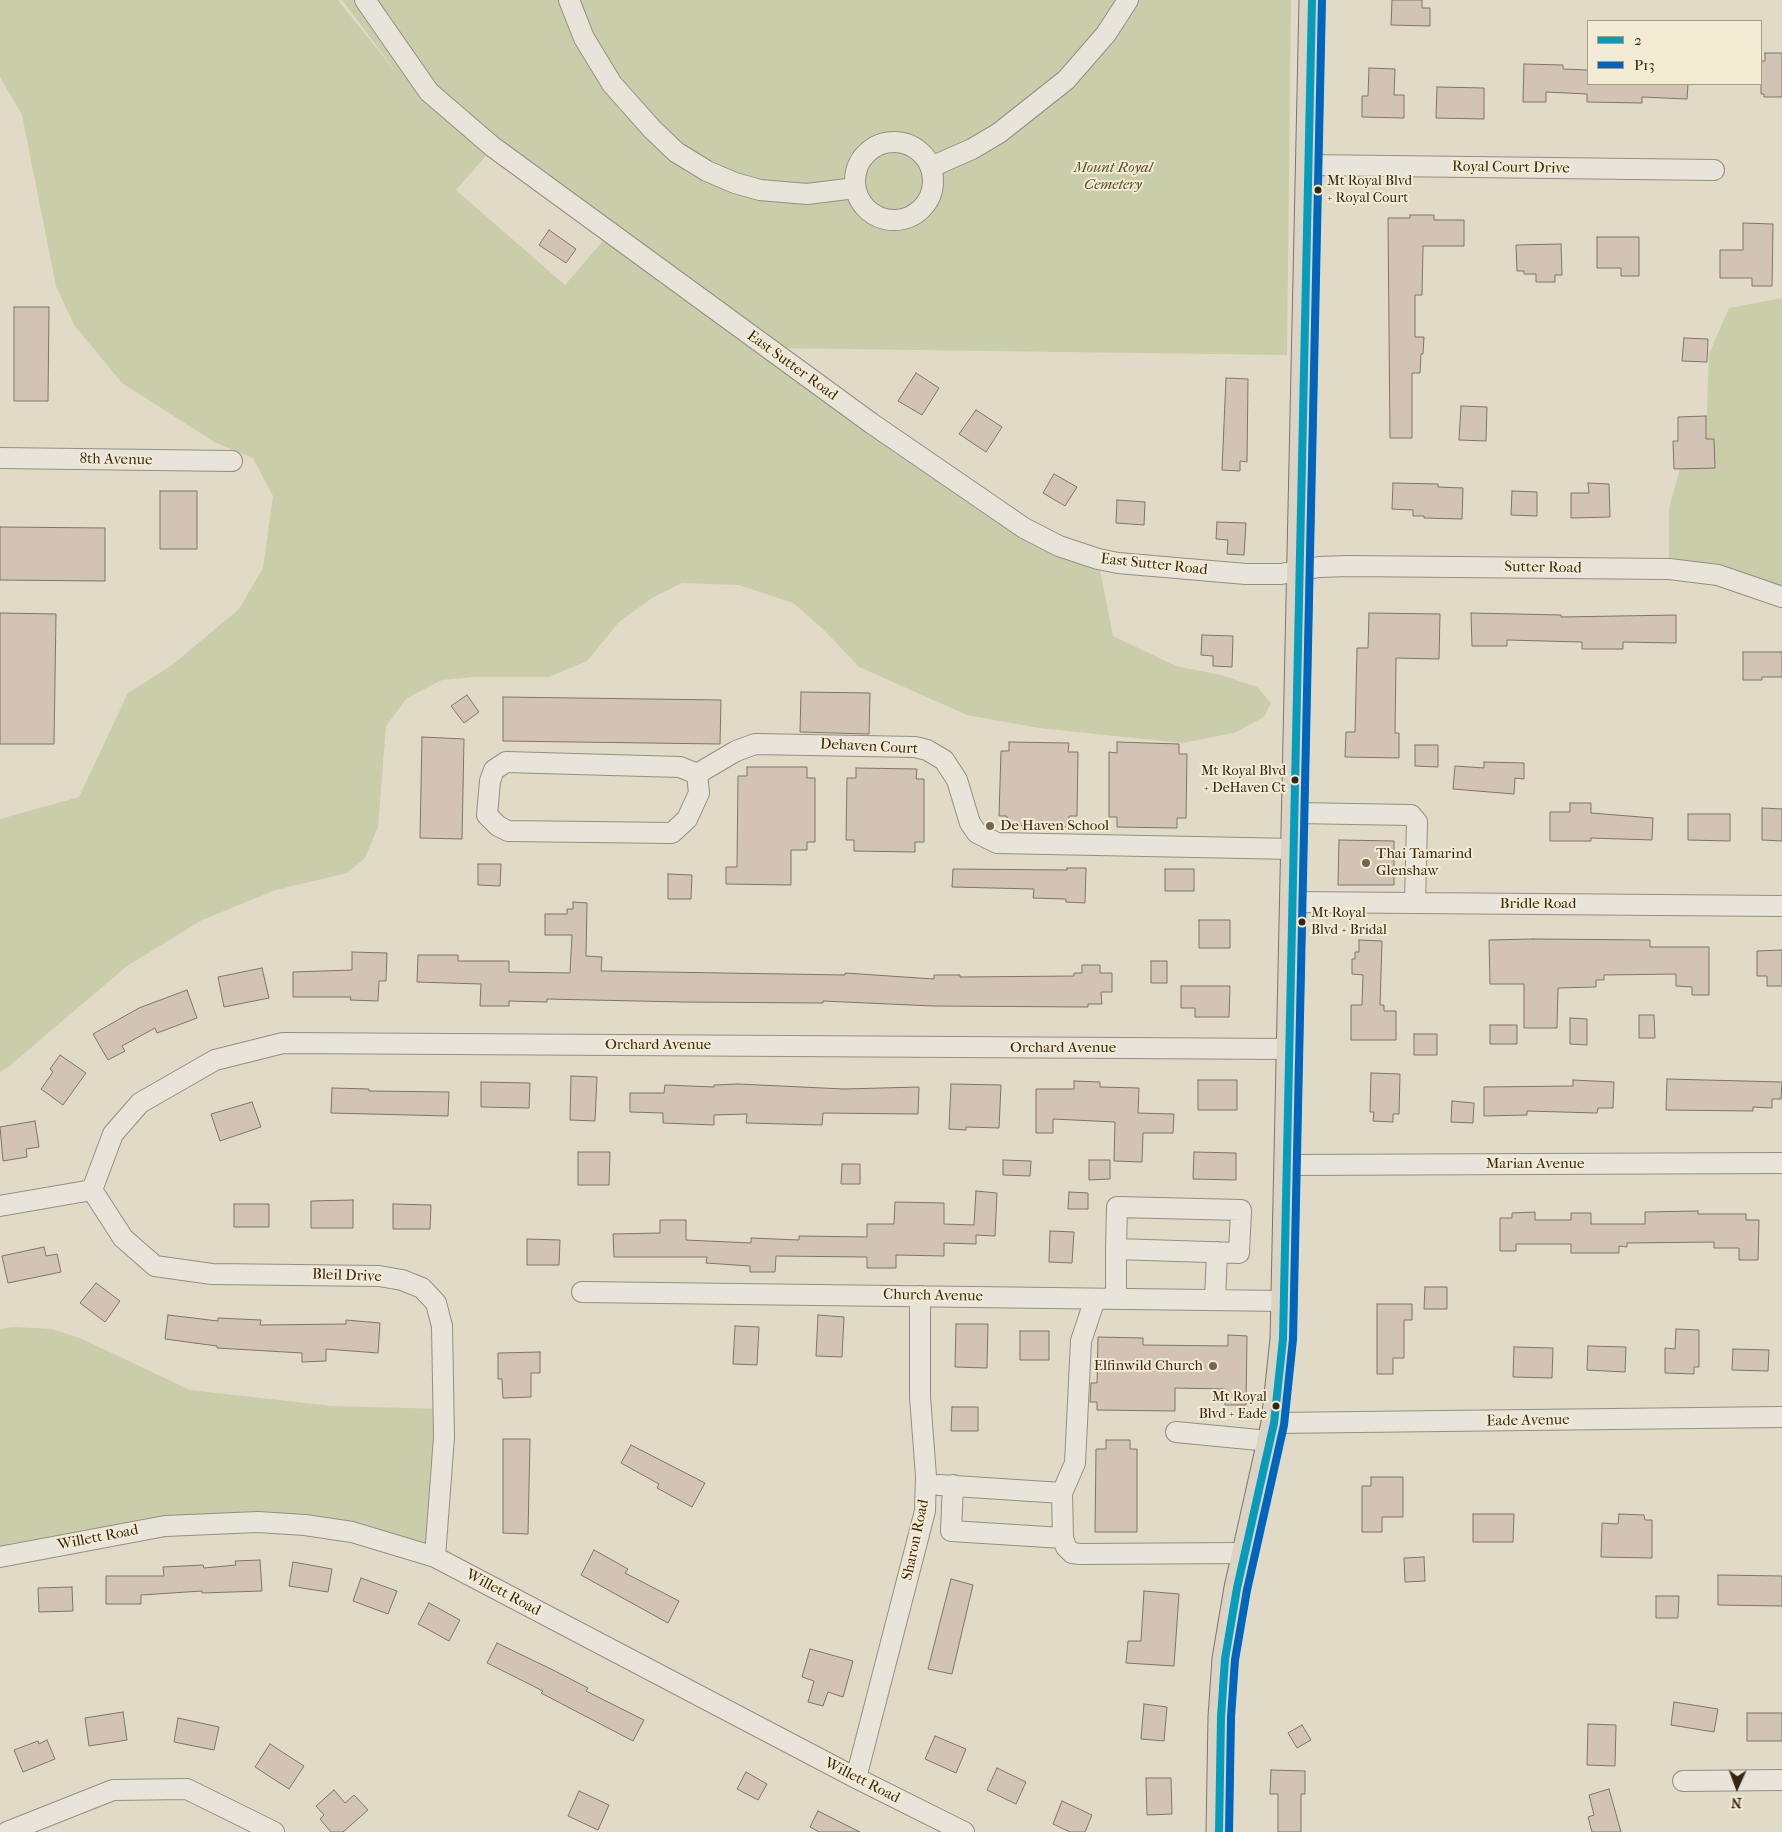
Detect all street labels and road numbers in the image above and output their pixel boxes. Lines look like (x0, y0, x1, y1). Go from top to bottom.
street label: Royal Court Drive (1452, 158, 1570, 178)
street label: East Sutter Road (743, 327, 841, 405)
street label: 8th Avenue (79, 450, 153, 470)
street label: East Sutter Road (1100, 550, 1208, 580)
street label: Sutter Road (1504, 558, 1582, 578)
street label: Dehaven Court (819, 735, 919, 759)
street label: Bridle Road (1500, 895, 1576, 913)
street label: Orchard Avenue (605, 1036, 711, 1054)
street label: Orchard Avenue (1010, 1039, 1116, 1057)
street label: Marian Avenue (1486, 1155, 1584, 1173)
street label: Bleil Drive (312, 1266, 382, 1286)
street label: Church Avenue (883, 1286, 983, 1306)
street label: Eade Avenue (1486, 1411, 1570, 1431)
street label: Sharon Road (899, 1498, 933, 1582)
street label: Willett Road (56, 1521, 140, 1555)
street label: Willett Road (463, 1566, 543, 1620)
street label: Willett Road (821, 1754, 903, 1808)

